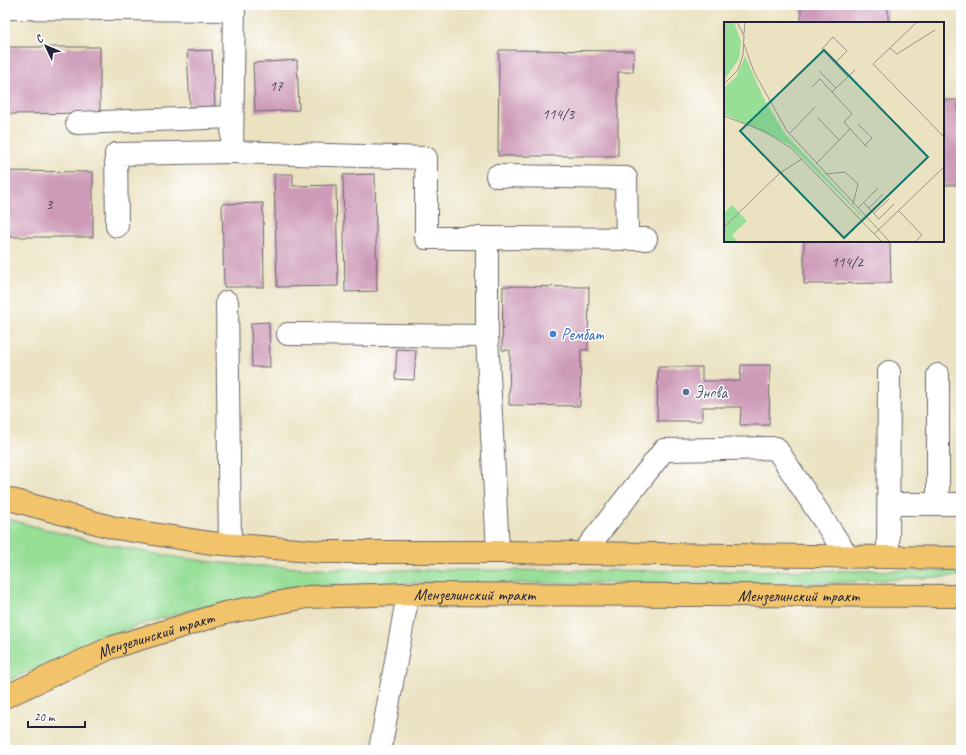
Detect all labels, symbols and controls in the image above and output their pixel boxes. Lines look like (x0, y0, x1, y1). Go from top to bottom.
inset map (724, 22, 944, 242)
north arrow (26, 26, 66, 66)
text: С (32, 31, 47, 46)
house number: 17 (269, 77, 284, 96)
house number: 114/3 (542, 105, 575, 124)
house number: 3 (46, 195, 54, 214)
house number: 114/2 (831, 253, 864, 272)
place label: Рембат (561, 324, 604, 345)
marker: Рембат (548, 329, 558, 339)
place label: Энова (694, 382, 728, 403)
marker: Энова (681, 387, 691, 397)
street label: Мензелинский тракт (414, 584, 536, 606)
street label: Мензелинский тракт (738, 585, 860, 607)
street label: Мензелинский тракт (94, 607, 218, 664)
scale bar (28, 703, 85, 729)
text: 20 m (34, 709, 56, 725)

